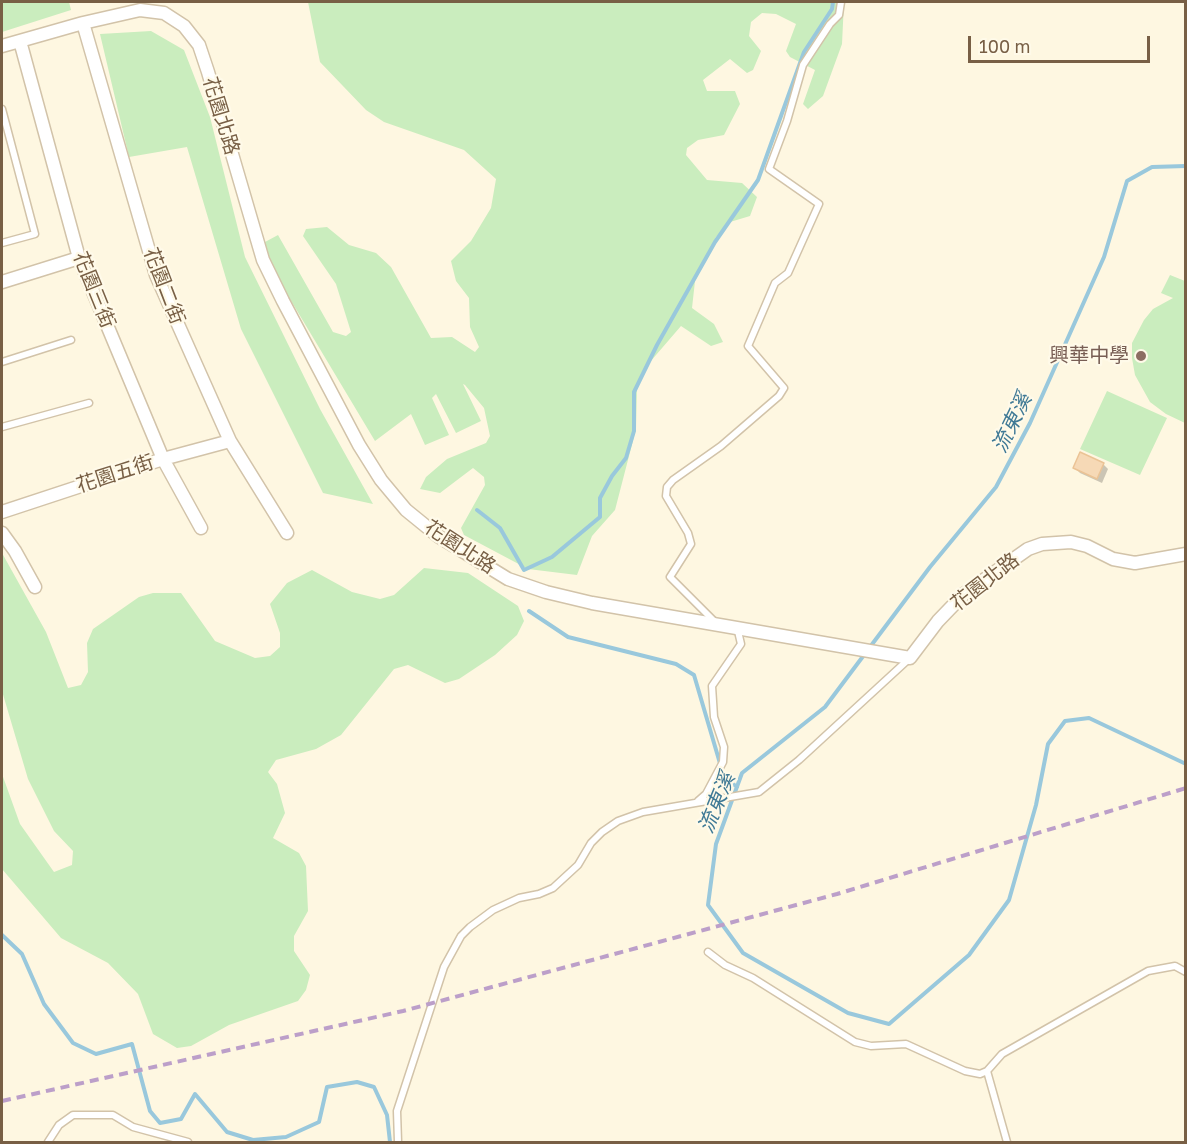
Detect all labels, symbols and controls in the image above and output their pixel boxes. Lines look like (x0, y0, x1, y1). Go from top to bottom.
scale bar (971, 24, 1152, 62)
text: 100 m (979, 35, 1030, 57)
street label: 花園北路 (198, 74, 244, 158)
street label: 花園二街 (138, 244, 190, 328)
street label: 花園三街 (68, 248, 120, 332)
place label: 興華中學 (1049, 344, 1129, 368)
marker: 興華中學 (1134, 349, 1148, 363)
water label: 流東溪 (987, 389, 1037, 457)
street label: 花園五街 (73, 450, 157, 498)
street label: 花園北路 (420, 515, 500, 579)
street label: 花園北路 (946, 548, 1024, 616)
water label: 流東溪 (694, 769, 740, 837)

